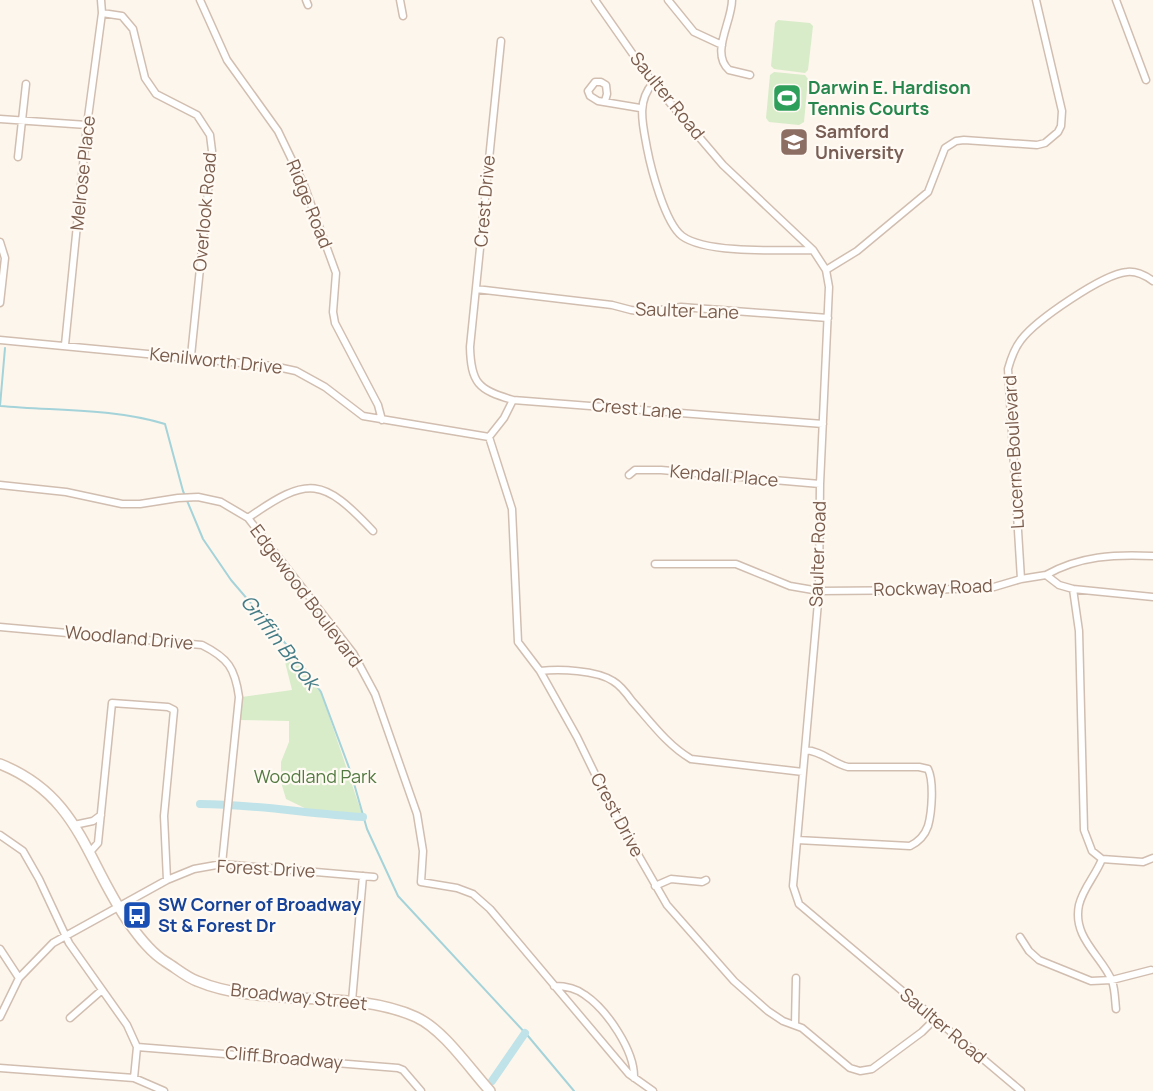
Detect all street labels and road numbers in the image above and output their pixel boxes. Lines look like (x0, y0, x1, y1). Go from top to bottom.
street label: Saulter Road (625, 47, 710, 144)
street label: Melrose Place (64, 114, 100, 232)
street label: Overlook Road (187, 151, 221, 272)
street label: Crest Drive (468, 154, 500, 248)
street label: Ridge Road (281, 156, 339, 252)
street label: Saulter Lane (635, 296, 739, 324)
street label: Kenilworth Drive (148, 341, 284, 379)
street label: Lucerne Boulevard (997, 375, 1029, 529)
street label: Crest Lane (591, 392, 683, 424)
street label: Kendall Place (669, 458, 779, 492)
street label: Saulter Road (803, 501, 831, 607)
street label: Edgewood Boulevard (245, 519, 368, 672)
street label: Rockway Road (873, 573, 993, 601)
street label: Woodland Drive (64, 619, 194, 655)
street label: Crest Drive (586, 768, 650, 861)
street label: Forest Drive (216, 853, 316, 883)
street label: Broadway Street (230, 977, 369, 1015)
street label: Saulter Road (895, 982, 992, 1069)
street label: Cliff Broadway (224, 1040, 344, 1074)

